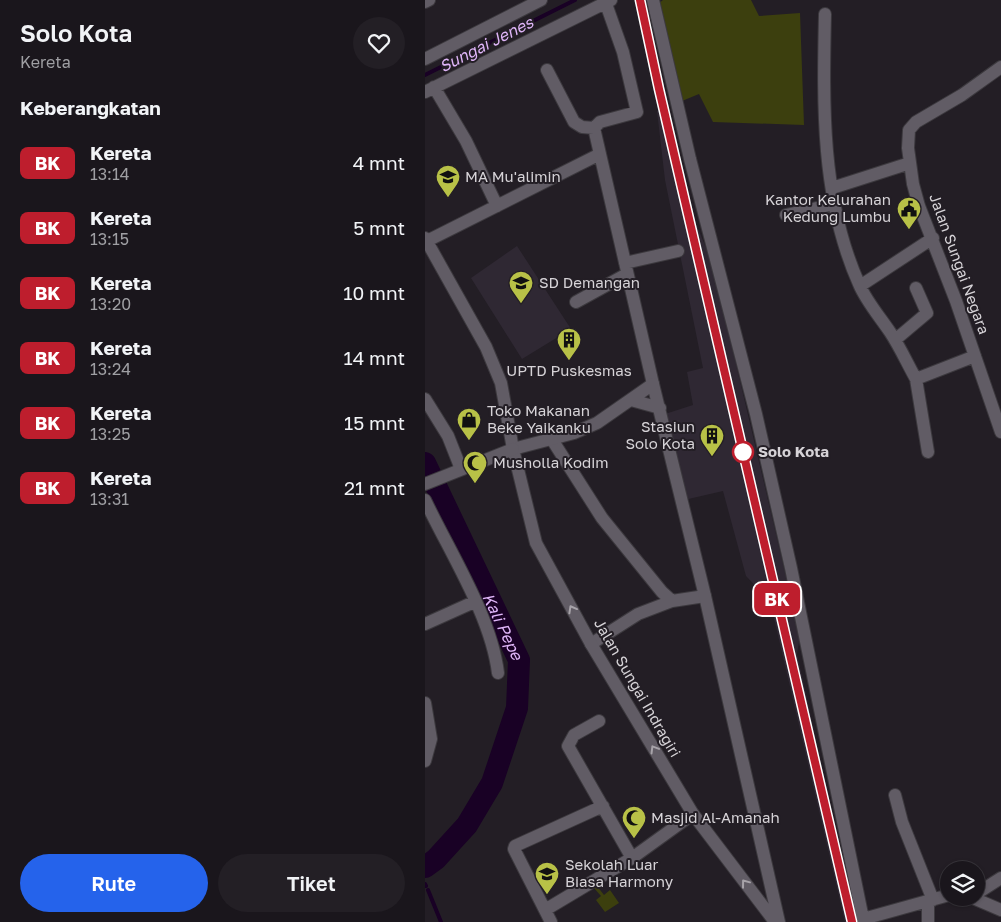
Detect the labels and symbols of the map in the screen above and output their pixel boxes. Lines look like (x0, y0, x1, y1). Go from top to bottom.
water label: Sungai Jenes (436, 11, 538, 76)
school or university icon: MA Mu'alimin (435, 164, 461, 198)
place label: MA Mu'alimin (465, 167, 561, 185)
place label: Kantor Kelurahan Kedung Lumbu (765, 190, 891, 225)
street label: Jalan Sungai Negara (926, 191, 994, 336)
public building icon: Kantor Kelurahan Kedung Lumbu (896, 196, 922, 230)
school or university icon: SD Demangan (508, 270, 534, 304)
place label: SD Demangan (539, 273, 640, 291)
building icon: UPTD Puskesmas (556, 327, 582, 361)
place label: UPTD Puskesmas (506, 361, 632, 379)
place label: Toko Makanan Beke Yaikanku (487, 401, 591, 436)
shop icon: Toko Makanan Beke Yaikanku (456, 407, 482, 441)
place label: Stasiun Solo Kota (625, 417, 695, 452)
building icon: Stasiun Solo Kota (699, 423, 725, 457)
marker: Solo Kota (732, 441, 754, 463)
place label: Solo Kota (758, 442, 829, 460)
mosque icon: Musholla Kodim (462, 450, 488, 484)
place label: Musholla Kodim (493, 453, 609, 471)
line badge: BK (755, 583, 799, 615)
water label: Kali Pepe (478, 590, 528, 665)
one-way arrow (568, 605, 578, 614)
street label: Jalan Sungai Indragiri (591, 615, 685, 760)
one-way arrow (650, 746, 660, 755)
mosque icon: Masjid Al-Amanah (621, 805, 647, 839)
place label: Masjid Al-Amanah (651, 808, 780, 826)
place label: Sekolah Luar Biasa Harmony (565, 855, 674, 890)
school or university icon: Sekolah Luar Biasa Harmony (534, 861, 560, 895)
one-way arrow (743, 880, 751, 889)

